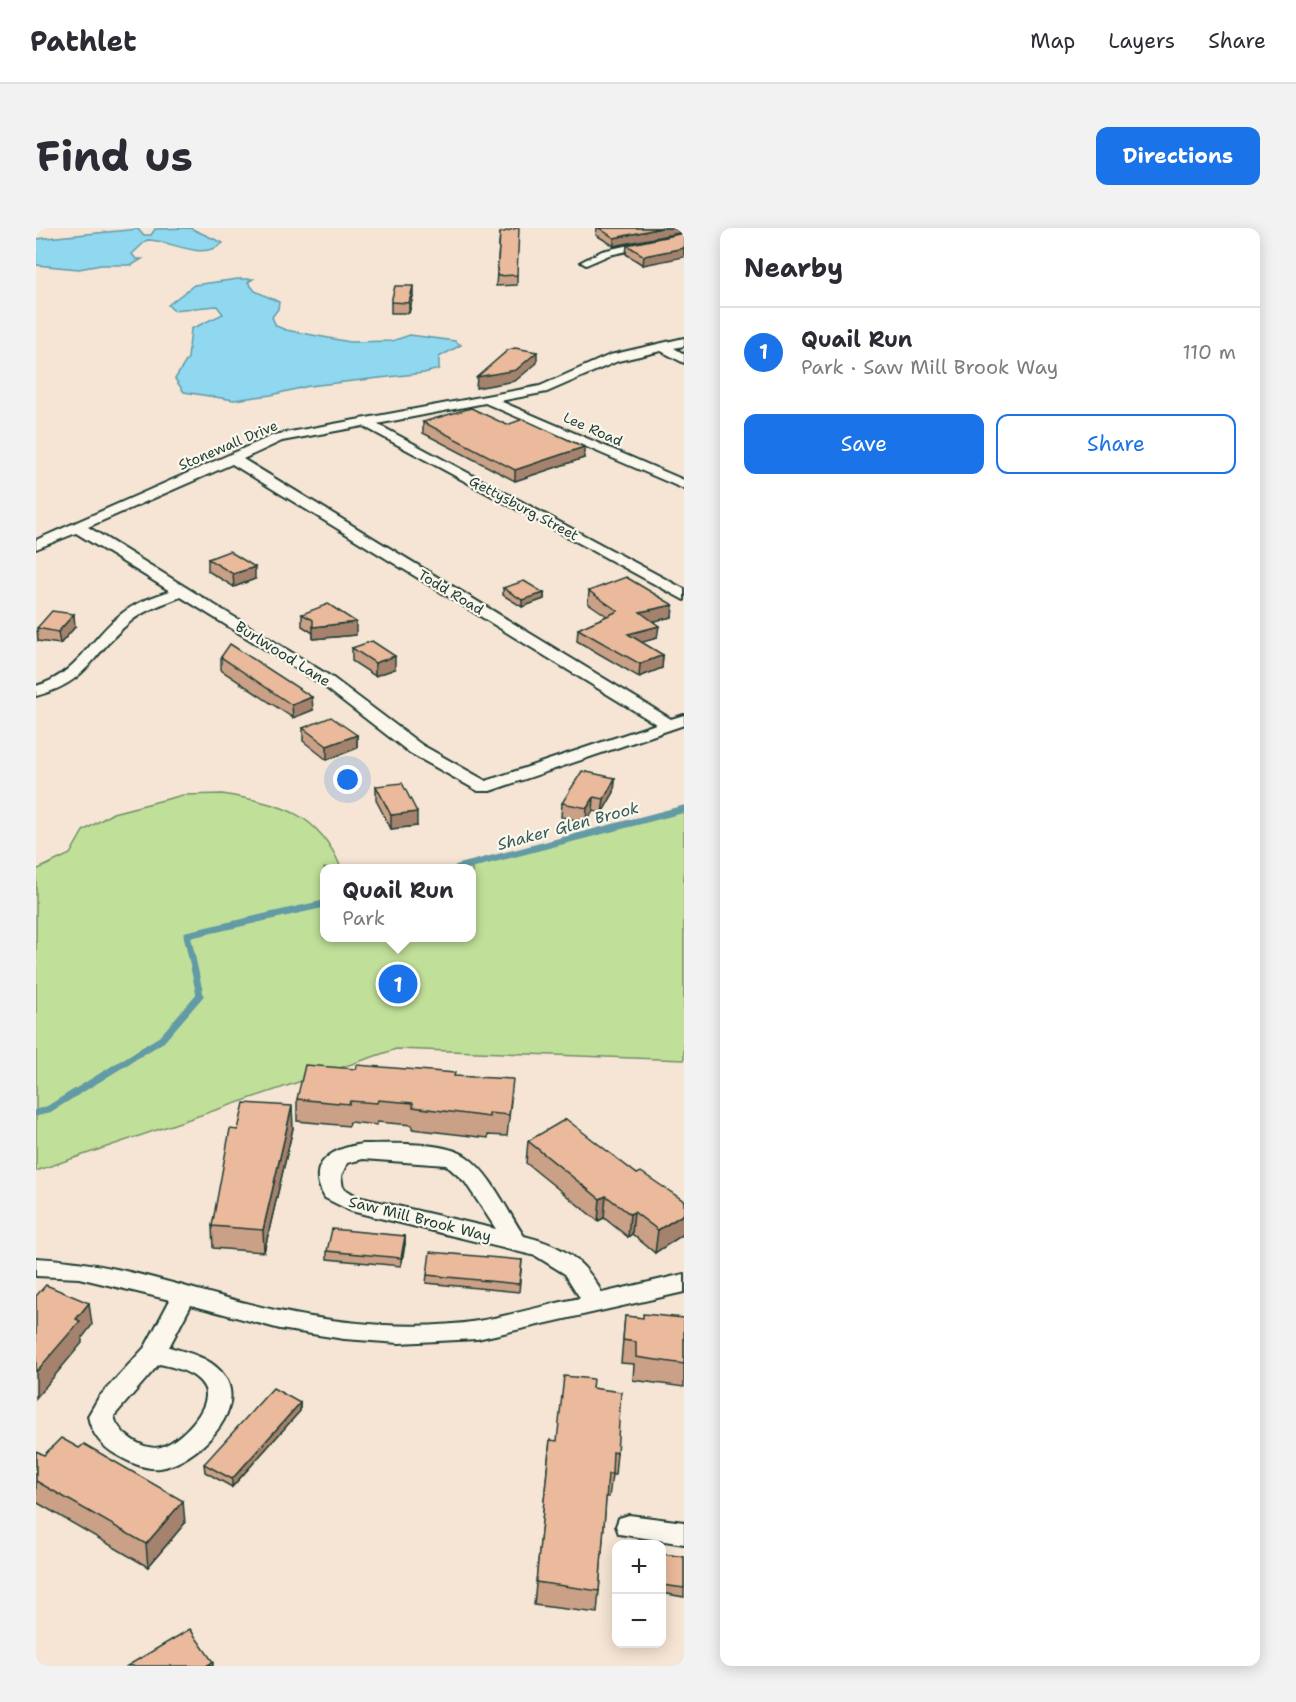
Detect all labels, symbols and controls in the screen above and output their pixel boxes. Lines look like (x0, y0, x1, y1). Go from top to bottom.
text: Pathlet (30, 22, 137, 60)
text: Map (1030, 27, 1075, 55)
text: Layers (1108, 27, 1175, 55)
text: Share (1208, 27, 1266, 55)
button: Directions (1096, 127, 1260, 185)
text: Find us (36, 128, 193, 184)
text: Nearby (744, 250, 843, 285)
text: Quail Run (801, 325, 912, 354)
text: 1 (759, 339, 768, 365)
text: 110 m (1182, 339, 1236, 365)
text: Park · Saw Mill Brook Way (801, 354, 1058, 380)
street label: Lee Road (561, 408, 626, 450)
button: Save (744, 414, 984, 474)
button: Share (996, 414, 1236, 474)
street label: Stonewall Drive (176, 416, 280, 474)
street label: Gettysburg Street (466, 472, 582, 544)
street label: Todd Road (415, 565, 487, 619)
street label: Burlwood Lane (231, 617, 335, 691)
your location (333, 765, 362, 794)
water label: Shaker Glen Brook (495, 797, 641, 855)
popup (320, 864, 476, 942)
text: Quail Run (342, 876, 454, 905)
text: Park (342, 905, 385, 931)
pin: 1 (378, 962, 418, 1006)
street label: Saw Mill Brook Way (347, 1192, 493, 1246)
map controls (612, 1540, 666, 1648)
button: + (612, 1540, 666, 1594)
button: − (612, 1594, 666, 1648)

